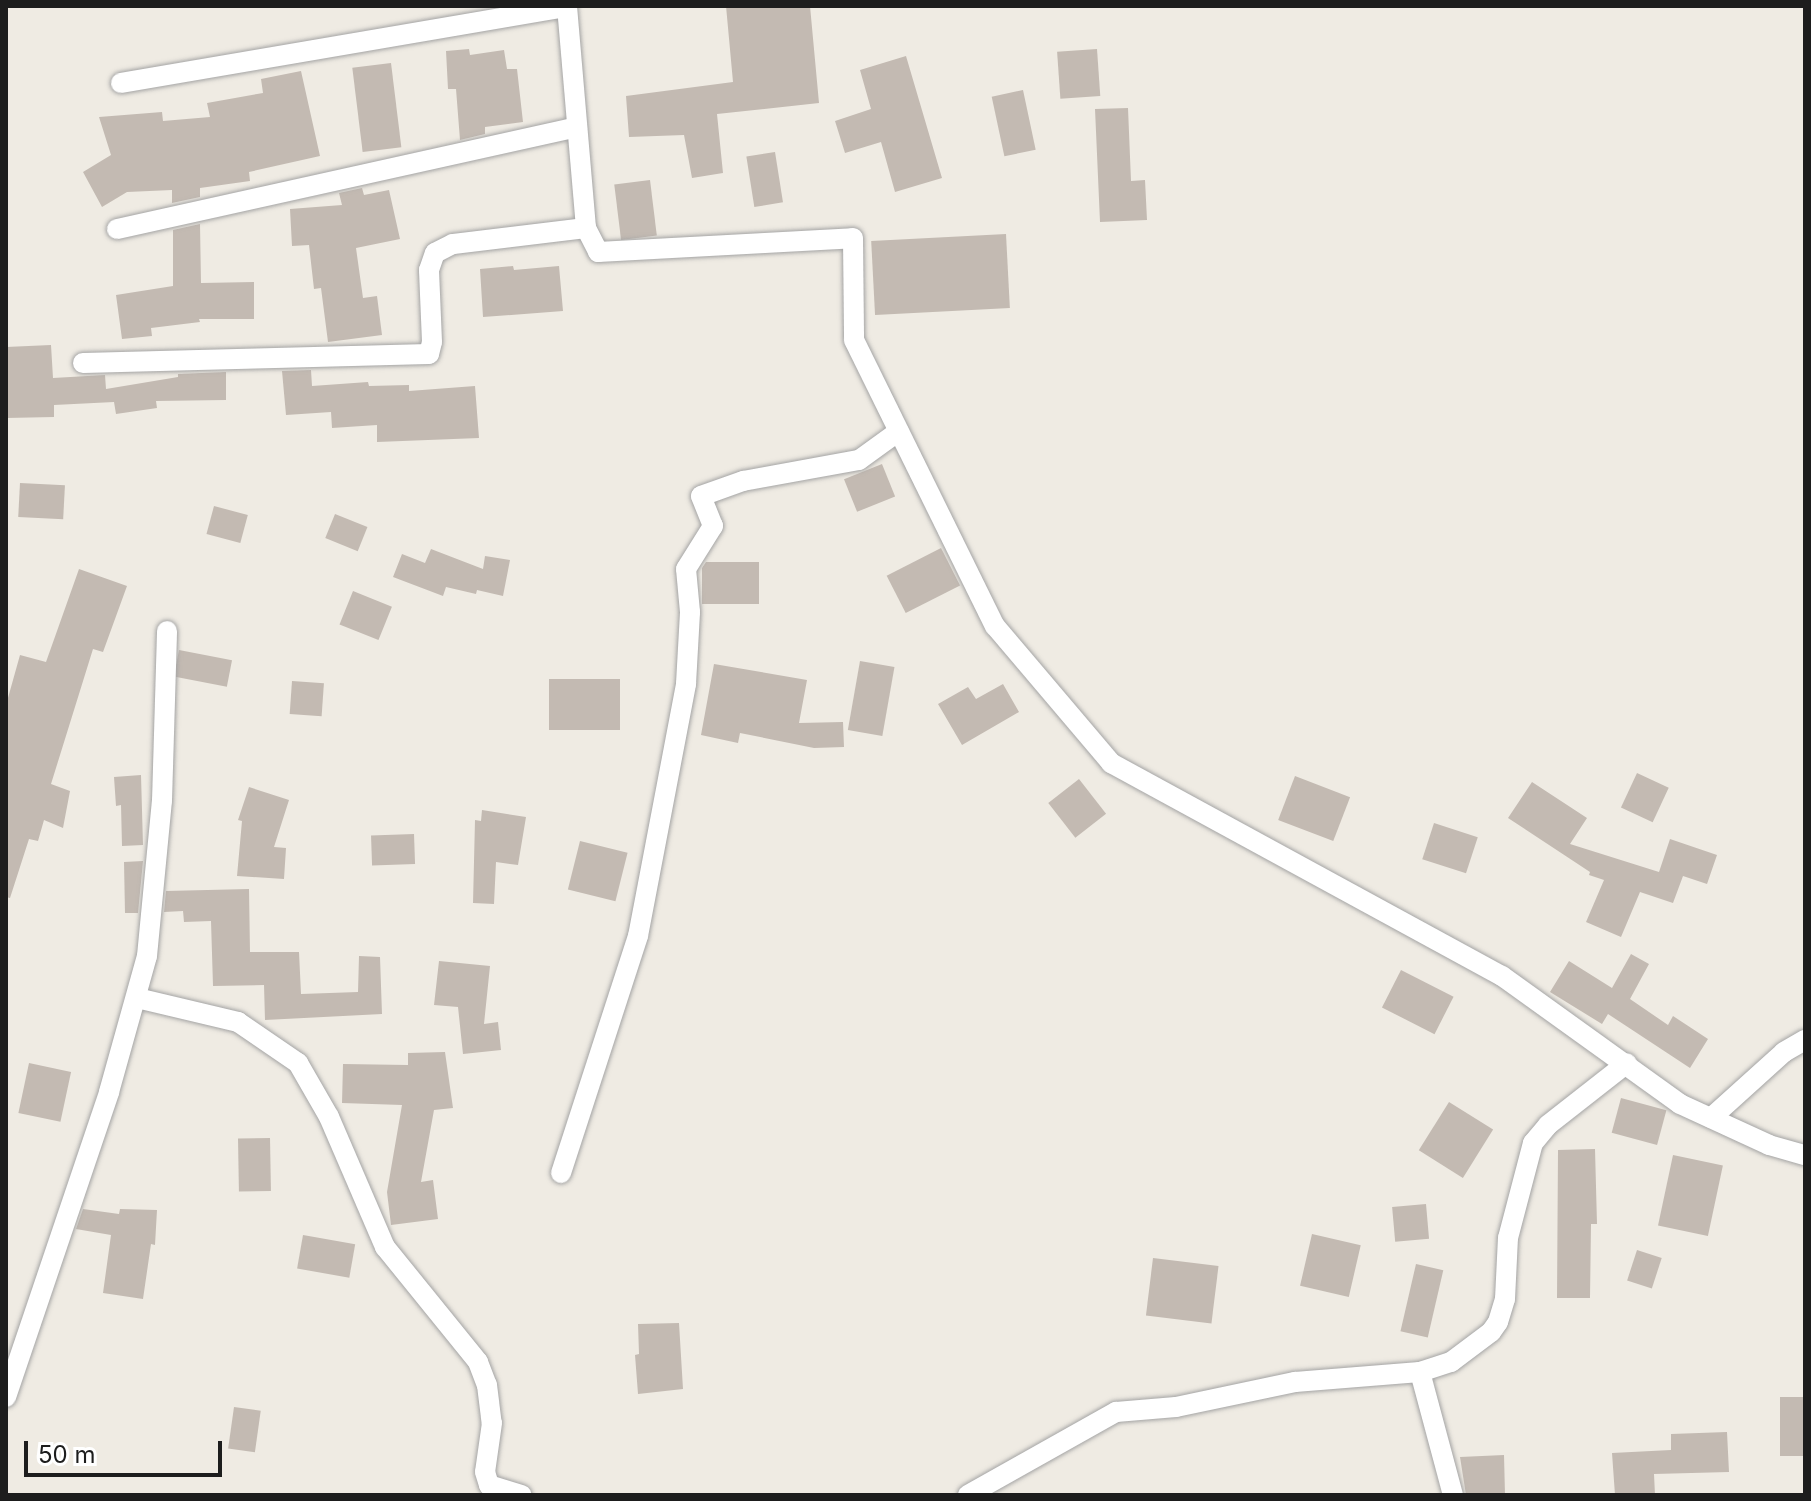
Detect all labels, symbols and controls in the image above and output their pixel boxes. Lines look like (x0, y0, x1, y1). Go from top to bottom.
scale bar (28, 1425, 226, 1475)
text: 50 m (38, 1440, 96, 1469)

